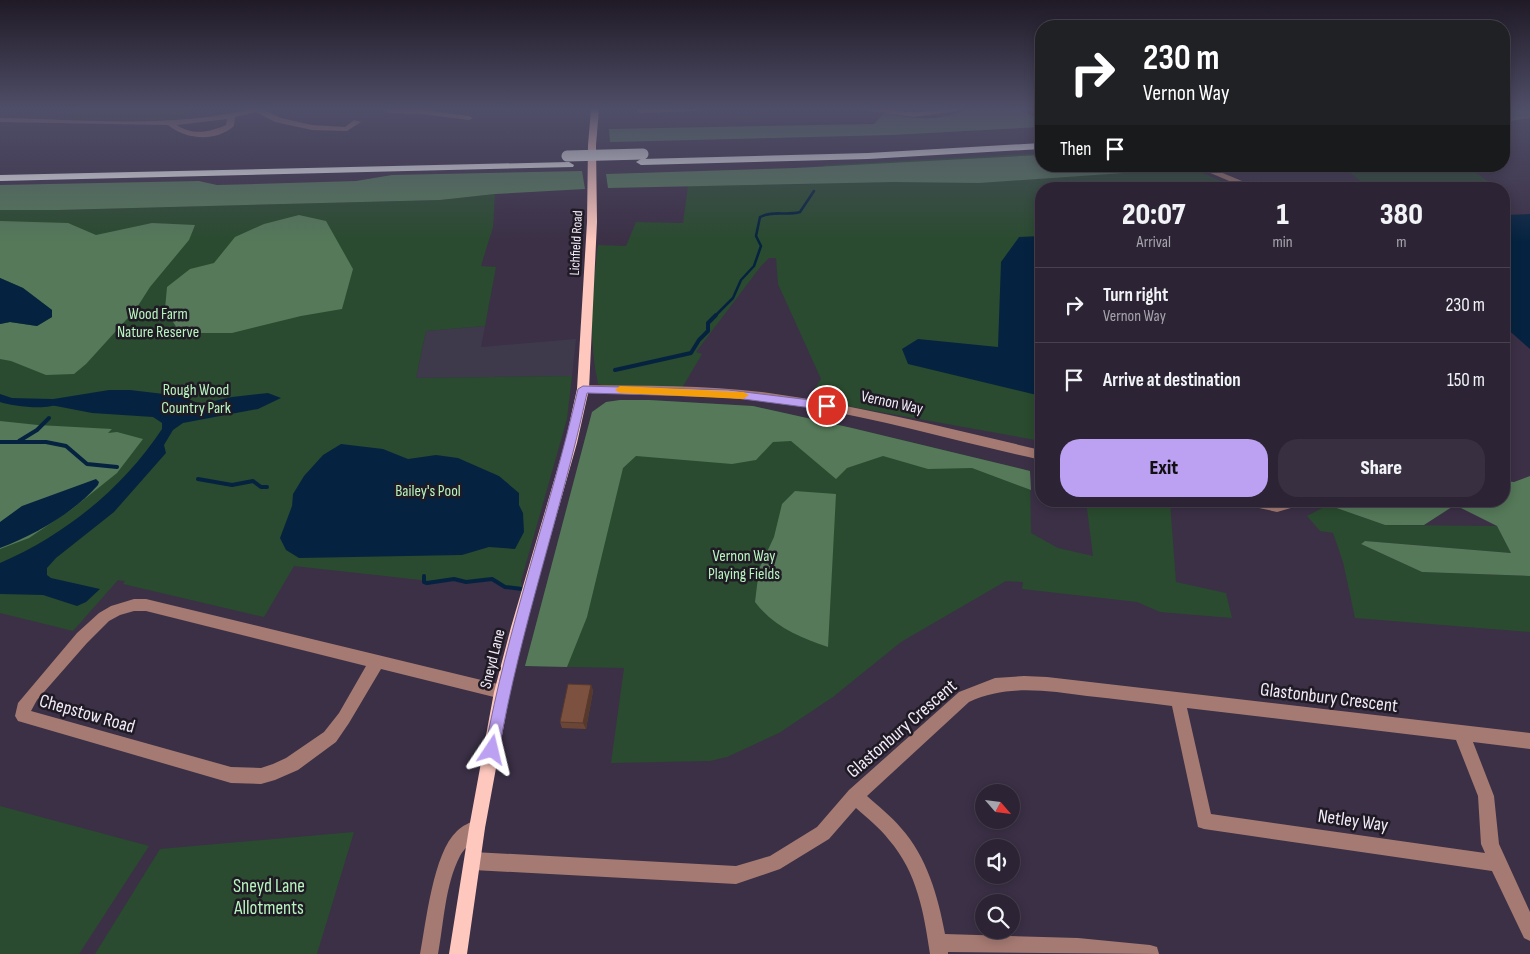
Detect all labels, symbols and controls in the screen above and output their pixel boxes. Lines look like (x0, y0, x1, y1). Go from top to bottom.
text: 230 m (1143, 37, 1219, 80)
icon: right (1060, 40, 1125, 105)
text: Vernon Way (1143, 80, 1229, 107)
icon: arrive (1101, 135, 1129, 163)
text: Then (1060, 138, 1091, 161)
text: 20:07 (1122, 197, 1185, 233)
text: 1 (1276, 197, 1289, 233)
text: 380 (1380, 197, 1423, 233)
street label: Lichfield Road (566, 210, 586, 276)
text: Arrival (1137, 233, 1171, 252)
text: min (1272, 233, 1293, 252)
text: m (1396, 233, 1406, 252)
text: Turn right (1103, 284, 1168, 307)
icon: right (1060, 291, 1088, 319)
text: 230 m (1445, 294, 1485, 317)
park label: Wood Farm Nature Reserve (117, 305, 199, 342)
text: Vernon Way (1103, 307, 1166, 326)
icon: arrive (1060, 366, 1088, 394)
text: Arrive at destination (1103, 369, 1241, 392)
text: 150 m (1447, 369, 1485, 392)
park label: Rough Wood Country Park (161, 381, 231, 418)
pin (806, 385, 848, 427)
street label: Vernon Way (859, 387, 925, 419)
icon: arrive (813, 392, 841, 420)
button: Exit (1060, 439, 1268, 497)
button: Share (1278, 439, 1485, 497)
park label: Bailey's Pool (395, 482, 461, 501)
park label: Vernon Way Playing Fields (708, 547, 780, 584)
street label: Sneyd Lane (476, 627, 510, 691)
street label: Glastonbury Crescent (842, 675, 962, 783)
street label: Glastonbury Crescent (1259, 678, 1399, 718)
street label: Chepstow Road (37, 689, 137, 739)
position arrow (465, 723, 517, 775)
north arrow (975, 784, 1020, 829)
map controls (975, 784, 1020, 939)
street label: Netley Way (1316, 805, 1390, 837)
button: sound (975, 839, 1020, 884)
park label: Sneyd Lane Allotments (233, 875, 305, 920)
button: search (975, 894, 1020, 939)

